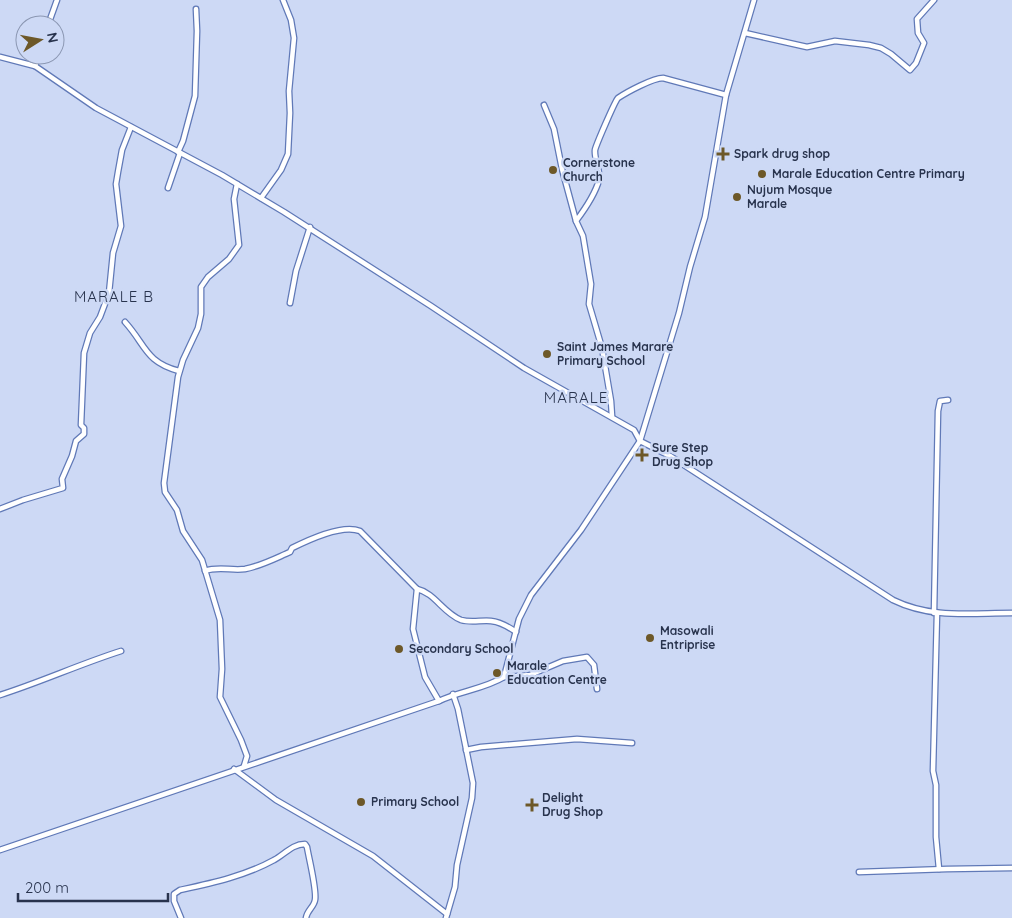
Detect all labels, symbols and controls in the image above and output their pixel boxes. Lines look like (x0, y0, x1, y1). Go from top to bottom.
north arrow (15, 15, 65, 65)
text: N (43, 31, 63, 44)
place label: Spark drug shop (734, 146, 831, 161)
marker: Spark drug shop (716, 147, 730, 161)
place label: Cornerstone Church (563, 155, 635, 184)
marker: Cornerstone Church (547, 164, 559, 176)
place label: Marale Education Centre Primary (772, 166, 965, 181)
marker: Marale Education Centre Primary (756, 168, 768, 180)
place label: Nujum Mosque Marale (747, 182, 832, 211)
marker: Nujum Mosque Marale (731, 191, 743, 203)
district label: MARALE B (74, 287, 154, 306)
place label: Saint James Marare Primary School (557, 339, 673, 368)
marker: Saint James Marare Primary School (541, 348, 553, 360)
district label: MARALE (544, 388, 608, 407)
place label: Sure Step Drug Shop (652, 440, 713, 469)
marker: Sure Step Drug Shop (636, 449, 648, 461)
place label: Masowali Entriprise (660, 623, 715, 652)
marker: Masowali Entriprise (644, 632, 656, 644)
place label: Secondary School (409, 641, 513, 656)
marker: Secondary School (393, 643, 405, 655)
place label: Marale Education Centre (507, 658, 607, 687)
marker: Marale Education Centre (491, 667, 503, 679)
place label: Delight Drug Shop (542, 790, 603, 819)
place label: Primary School (371, 794, 459, 809)
marker: Primary School (355, 796, 367, 808)
marker: Delight Drug Shop (526, 799, 538, 811)
scale bar (18, 870, 168, 902)
text: 200 m (25, 878, 69, 897)

